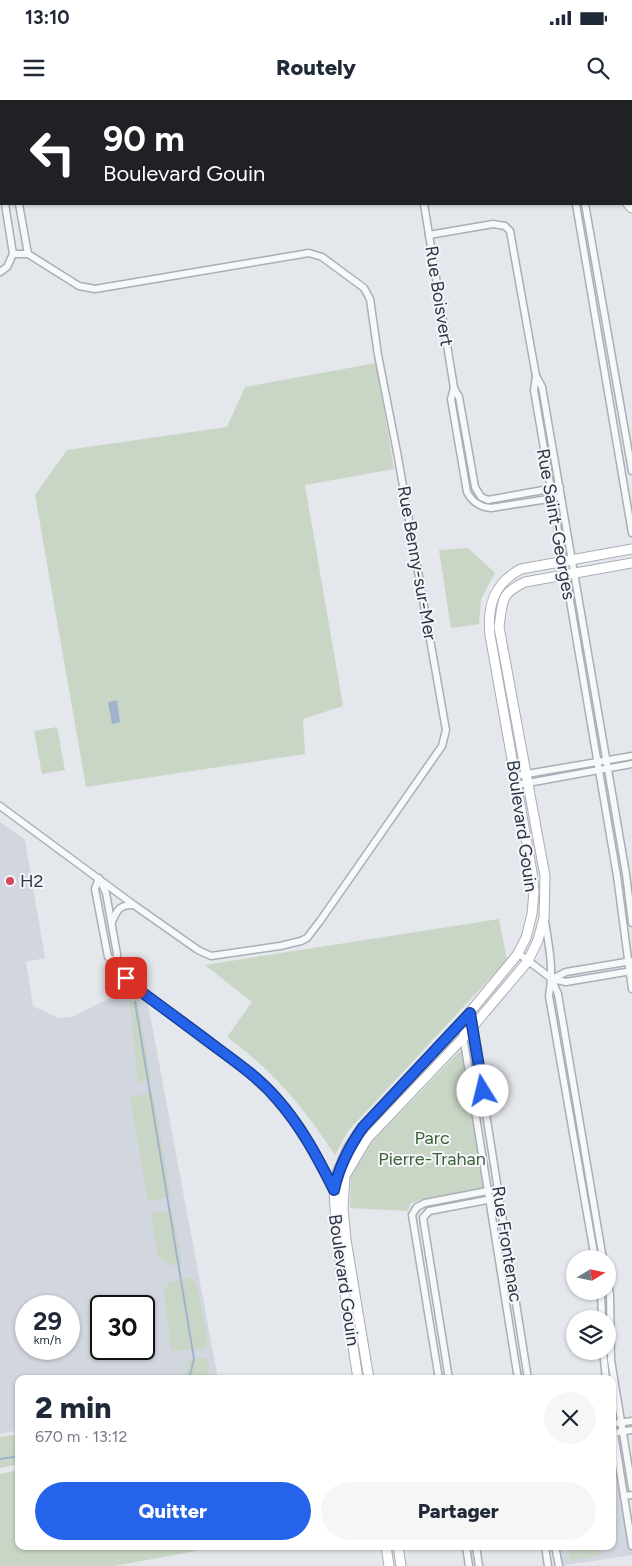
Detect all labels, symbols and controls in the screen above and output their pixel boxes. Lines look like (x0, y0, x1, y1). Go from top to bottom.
text: 13:10 (25, 6, 70, 29)
icon: menu (20, 54, 48, 82)
text: Routely (276, 54, 356, 81)
icon: search (584, 54, 612, 82)
text: 90 m (103, 118, 185, 160)
icon: left (20, 120, 85, 185)
text: Boulevard Gouin (103, 160, 265, 187)
street label: Rue Boisvert (420, 244, 458, 348)
street label: Rue Saint-Georges (532, 447, 580, 601)
street label: Rue Benny-sur-Mer (393, 484, 441, 642)
street label: Boulevard Gouin (502, 759, 542, 893)
place label: H2 (20, 870, 44, 892)
marker: H2 (4, 875, 16, 887)
pin (105, 957, 147, 999)
icon: arrive (112, 964, 140, 992)
position arrow (456, 1064, 508, 1116)
park label: Parc Pierre-Trahan (378, 1127, 486, 1170)
street label: Rue Frontenac (487, 1184, 527, 1304)
street label: Boulevard Gouin (324, 1213, 364, 1347)
north arrow (566, 1250, 616, 1300)
map controls (566, 1250, 616, 1360)
speed limit sign: 30 (90, 1295, 155, 1360)
text: 29 (33, 1306, 62, 1336)
button: layers (566, 1310, 616, 1360)
text: km/h (34, 1333, 61, 1347)
text: 2 min (35, 1389, 112, 1426)
button: close (544, 1392, 596, 1444)
text: 670 m · 13:12 (35, 1427, 127, 1446)
button: Quitter (35, 1482, 311, 1540)
button: Partager (321, 1482, 596, 1540)

